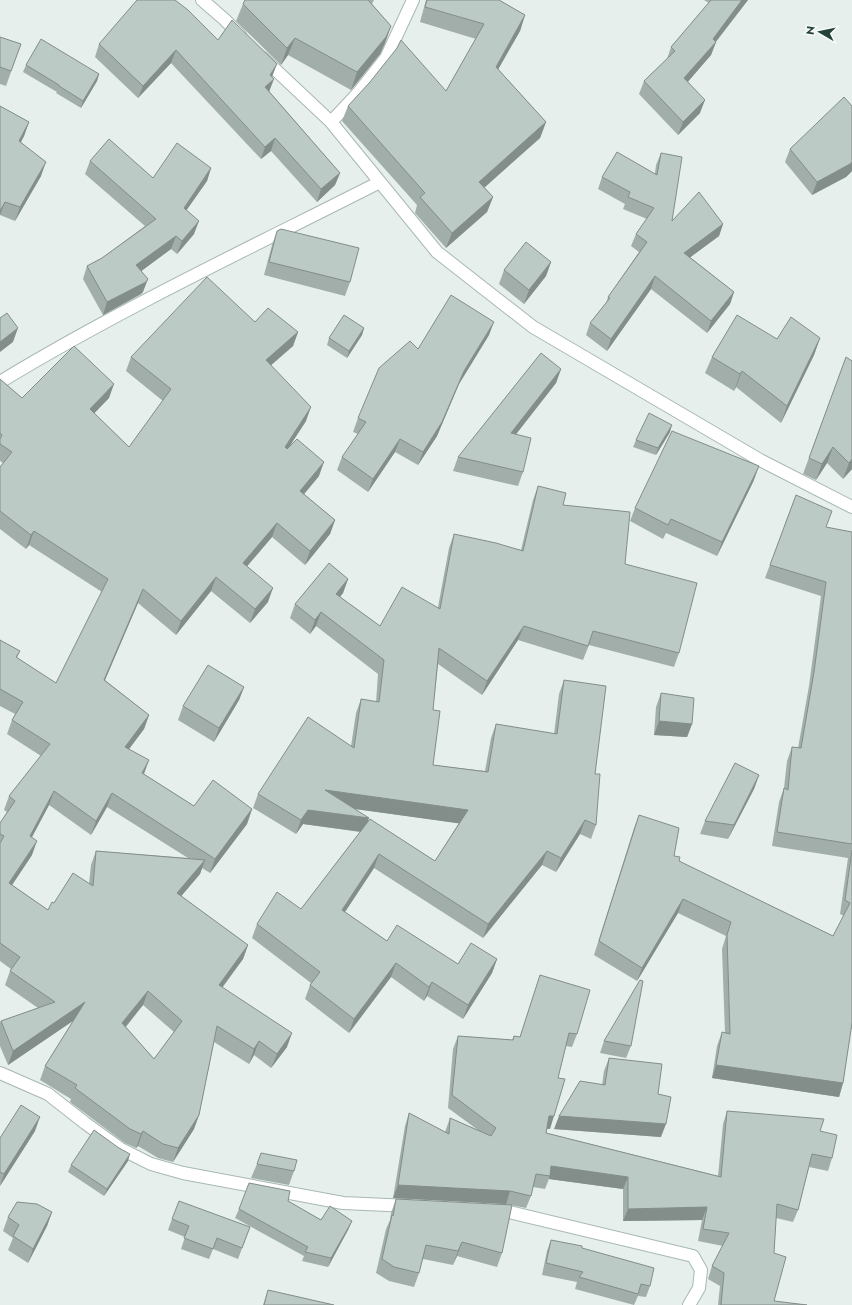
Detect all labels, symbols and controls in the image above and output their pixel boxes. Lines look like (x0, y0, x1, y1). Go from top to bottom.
north arrow (800, 12, 840, 52)
text: N (802, 25, 819, 36)

